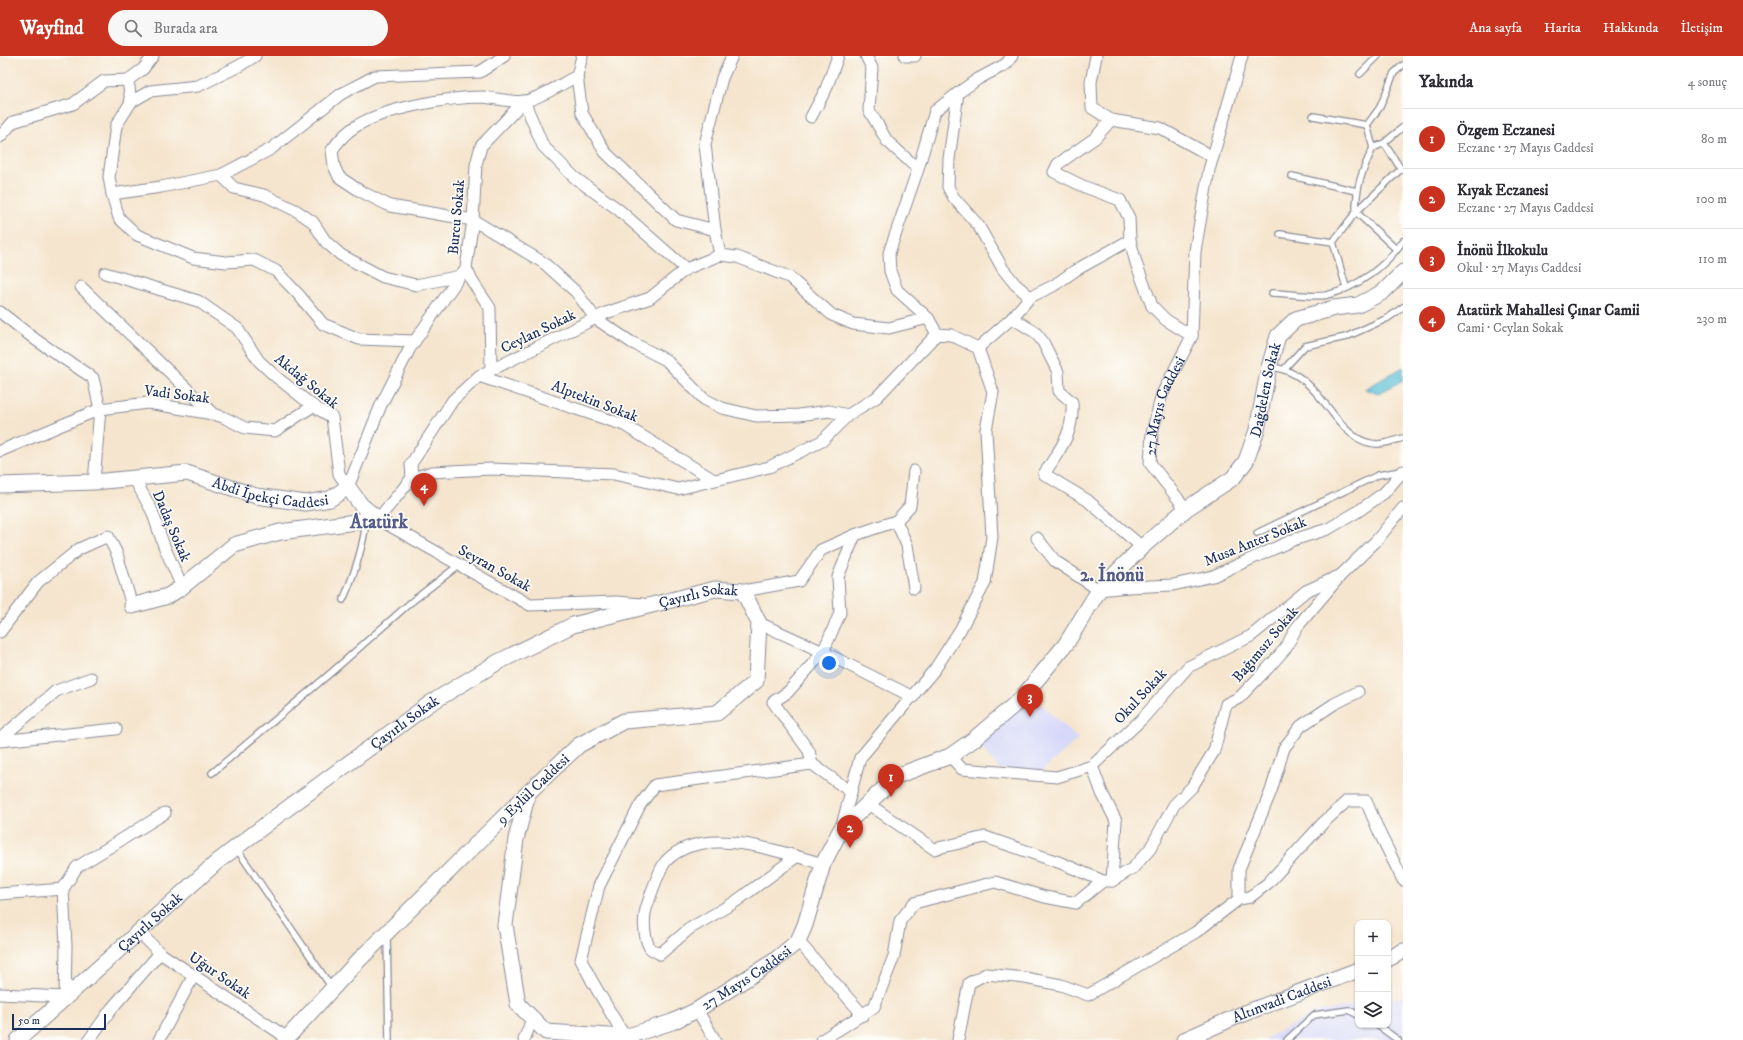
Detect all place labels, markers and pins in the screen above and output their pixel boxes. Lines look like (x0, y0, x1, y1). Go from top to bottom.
pin: 4 (411, 473, 437, 506)
pin: 3 (1017, 684, 1043, 717)
pin: 1 (878, 764, 904, 797)
pin: 2 (837, 815, 863, 848)

